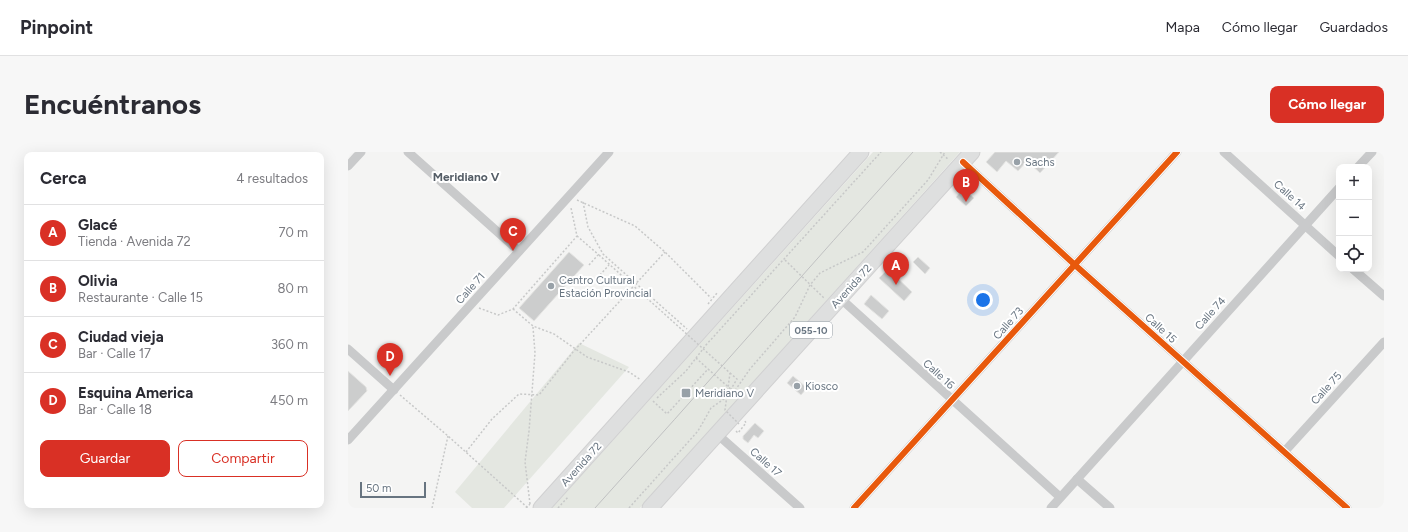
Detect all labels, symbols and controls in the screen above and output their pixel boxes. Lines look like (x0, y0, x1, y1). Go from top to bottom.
text: Pinpoint (20, 16, 93, 39)
text: Mapa (1165, 19, 1200, 36)
text: Cómo llegar (1222, 19, 1297, 36)
text: Guardados (1319, 19, 1388, 36)
button: Cómo llegar (1270, 86, 1384, 123)
text: Encuéntranos (24, 87, 201, 121)
place label: Sachs (1025, 156, 1055, 169)
marker: Sachs (1012, 157, 1022, 167)
map controls (1336, 164, 1372, 272)
button: + (1336, 164, 1372, 200)
text: Cerca (40, 168, 87, 188)
pin: B (953, 169, 979, 202)
district label: Meridiano V (433, 170, 500, 184)
text: 4 resultados (236, 171, 308, 186)
street label: Calle 14 (1271, 178, 1308, 213)
button: − (1336, 200, 1372, 236)
text: Glacé (78, 216, 117, 234)
pin: C (500, 218, 526, 251)
text: A (48, 225, 58, 240)
text: 70 m (278, 225, 308, 240)
text: Tienda · Avenida 72 (78, 234, 191, 249)
button: locate (1336, 236, 1372, 272)
pin: A (883, 252, 909, 285)
street label: Avenida 72 (828, 262, 874, 311)
street label: Calle 71 (453, 270, 488, 307)
text: Olivia (78, 272, 118, 290)
place label: Centro Cultural Estación Provincial (559, 274, 651, 300)
text: B (49, 281, 57, 296)
text: 80 m (277, 281, 308, 296)
marker: Centro Cultural Estación Provincial (546, 281, 556, 291)
text: Restaurante · Calle 15 (78, 290, 203, 305)
your location (973, 290, 993, 310)
street label: Calle 74 (1192, 294, 1229, 332)
street label: Calle 73 (990, 304, 1026, 342)
street label: Calle 15 (1142, 311, 1179, 346)
road number: 055-10 (790, 322, 832, 338)
text: Ciudad vieja (78, 328, 164, 346)
text: C (48, 337, 58, 352)
text: 360 m (271, 337, 308, 352)
pin: D (377, 343, 403, 376)
text: Bar · Calle 17 (78, 346, 151, 361)
street label: Calle 16 (920, 357, 957, 392)
street label: Calle 75 (1308, 369, 1344, 407)
place label: Kiosco (805, 380, 838, 393)
marker: Kiosco (792, 381, 802, 391)
text: Esquina America (78, 384, 193, 402)
marker: Meridiano V (680, 387, 692, 399)
place label: Meridiano V (695, 387, 754, 400)
text: D (48, 393, 58, 408)
text: 450 m (270, 393, 308, 408)
text: Bar · Calle 18 (78, 402, 152, 417)
button: Guardar (40, 440, 170, 477)
button: Compartir (178, 440, 308, 477)
street label: Avenida 72 (558, 440, 604, 489)
street label: Calle 17 (747, 445, 784, 480)
scale bar (360, 480, 426, 499)
text: 50 m (366, 482, 391, 495)

